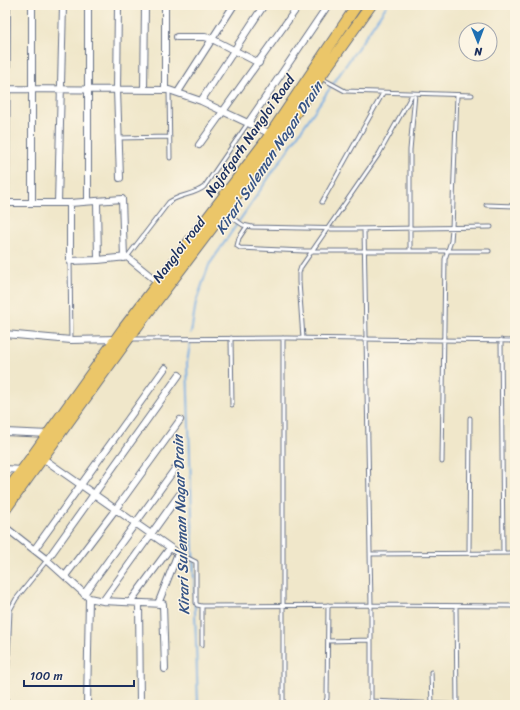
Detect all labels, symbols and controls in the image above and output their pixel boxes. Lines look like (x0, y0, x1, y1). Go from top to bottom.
north arrow (458, 22, 498, 62)
text: N (474, 42, 483, 61)
street label: Najafgarh Nangloi Road (198, 68, 303, 203)
water label: Kirari Suleman Nagar Drain (208, 75, 331, 240)
street label: Nangloi road (146, 210, 213, 288)
water label: Kirari Suleman Nagar Drain (165, 433, 197, 615)
scale bar (24, 662, 134, 688)
text: 100 m (30, 665, 63, 687)

